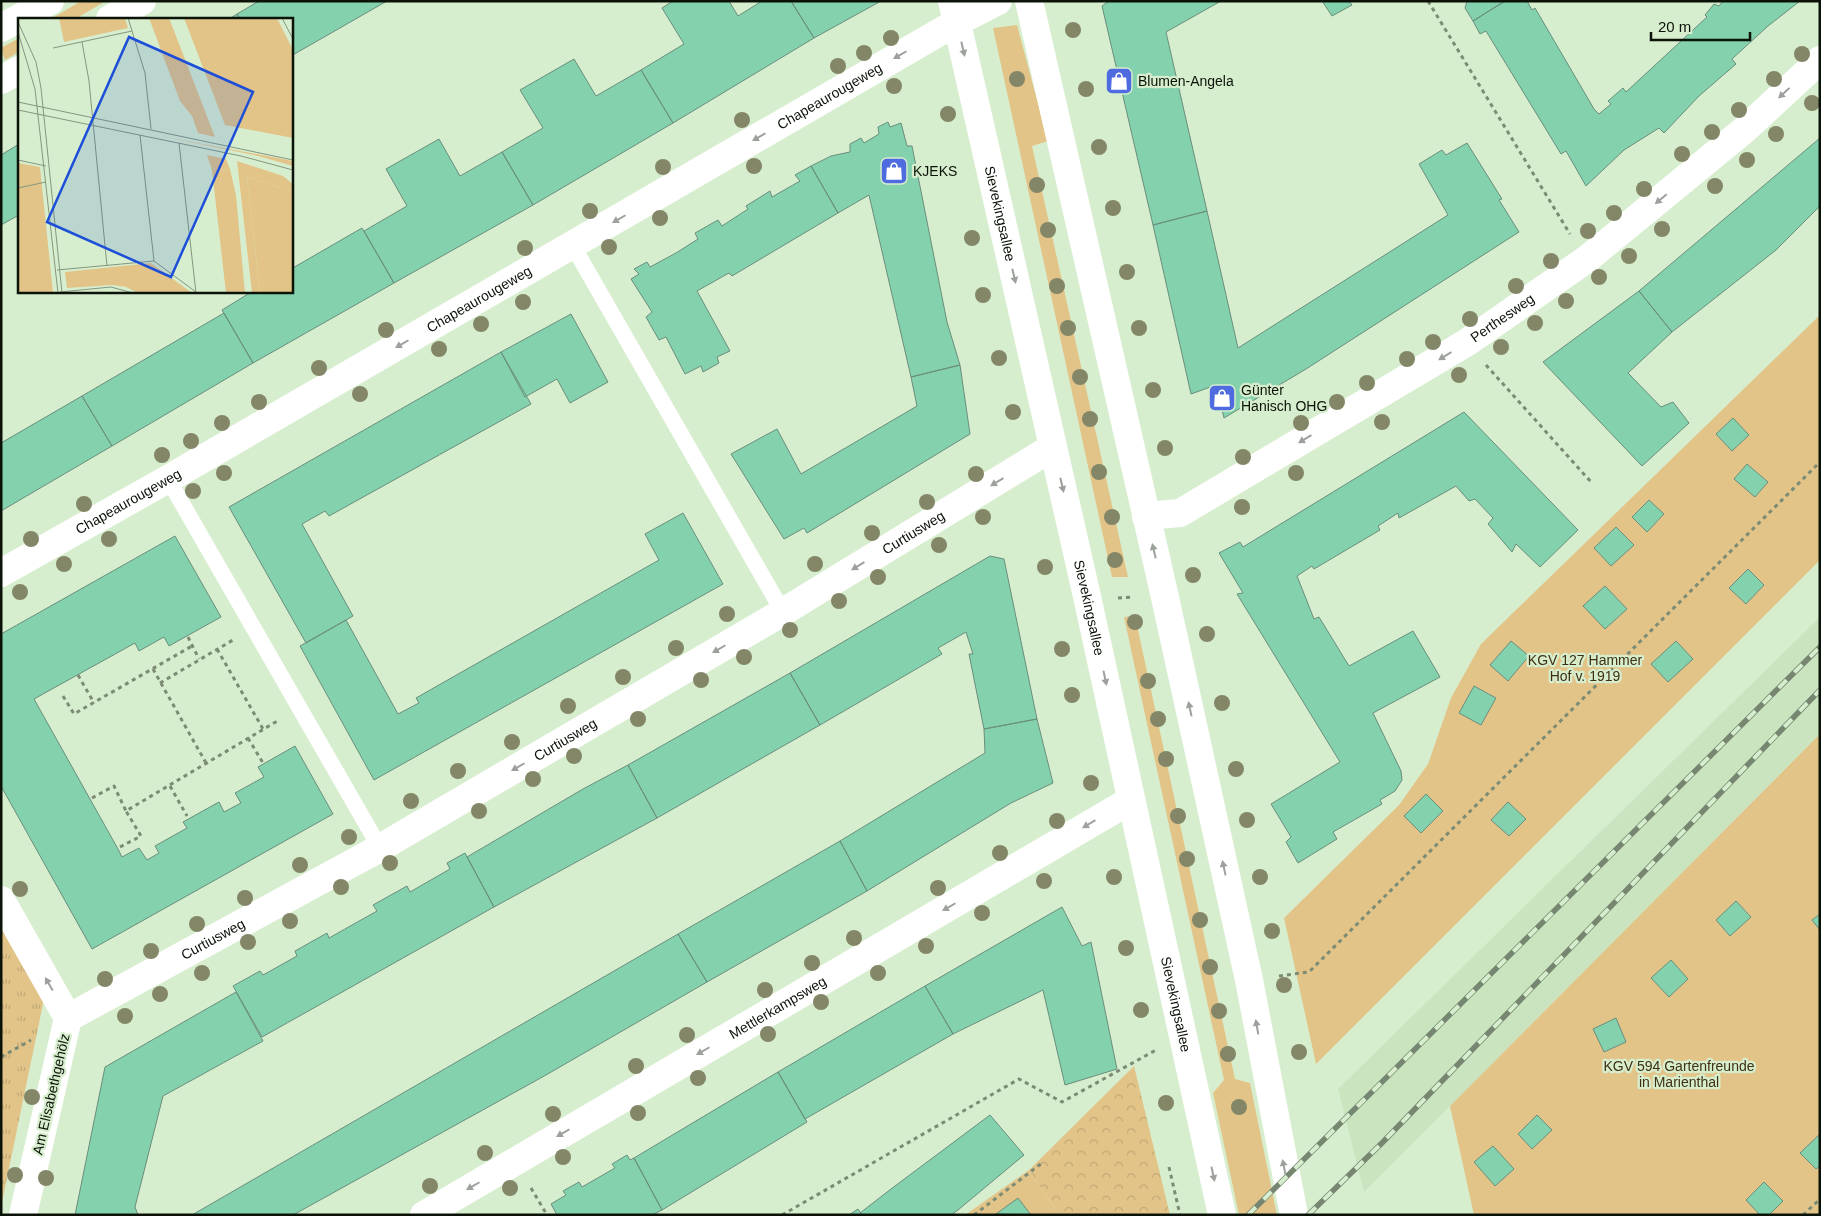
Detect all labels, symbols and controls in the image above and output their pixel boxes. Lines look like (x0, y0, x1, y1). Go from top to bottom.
scale bar (1651, 10, 1750, 42)
inset map (18, 18, 292, 292)
text: 20 m (1658, 18, 1691, 35)
one-way arrow (959, 41, 967, 56)
one-way arrow (893, 51, 906, 60)
street label: Chapeaurougeweg (774, 59, 885, 133)
shop icon: Blumen-Angela (1104, 66, 1134, 96)
place label: Blumen-Angela (1138, 73, 1234, 89)
one-way arrow (1778, 87, 1790, 99)
one-way arrow (752, 133, 767, 141)
shop icon: KJEKS (879, 156, 909, 186)
place label: KJEKS (913, 163, 957, 179)
street label: Sievekingsallee (982, 164, 1019, 263)
one-way arrow (1655, 193, 1668, 204)
one-way arrow (612, 214, 625, 223)
street label: Chapeaurougeweg (424, 262, 534, 335)
one-way arrow (1010, 268, 1018, 283)
street label: Perthesweg (1467, 290, 1537, 345)
one-way arrow (395, 340, 410, 348)
one-way arrow (1438, 351, 1451, 360)
place label: Günter Hanisch OHG (1241, 382, 1327, 414)
shop icon: Günter Hanisch OHG (1207, 383, 1237, 413)
one-way arrow (1298, 434, 1311, 443)
street label: Chapeaurougeweg (73, 465, 184, 537)
one-way arrow (991, 478, 1004, 487)
one-way arrow (1058, 478, 1066, 493)
street label: Curtiusweg (879, 507, 947, 557)
one-way arrow (1150, 542, 1158, 558)
street label: Sievekingsallee (1071, 558, 1108, 657)
one-way arrow (852, 562, 865, 571)
one-way arrow (712, 645, 725, 654)
park label: KGV 127 Hammer Hof v. 1919 (1528, 652, 1643, 684)
one-way arrow (1101, 671, 1109, 686)
one-way arrow (1186, 702, 1194, 717)
street label: Curtiusweg (531, 715, 600, 764)
one-way arrow (511, 762, 524, 771)
one-way arrow (1083, 820, 1096, 829)
one-way arrow (1220, 860, 1228, 876)
one-way arrow (943, 902, 956, 911)
street label: Curtiusweg (178, 915, 248, 963)
street label: Sievekingsallee (1158, 955, 1194, 1054)
street label: Mettlerkampsweg (726, 973, 829, 1042)
one-way arrow (44, 977, 53, 990)
one-way arrow (1253, 1019, 1261, 1035)
street label: Am Elisabethgehölz (29, 1032, 73, 1156)
one-way arrow (697, 1047, 710, 1056)
park label: KGV 594 Gartenfreunde in Marienthal (1604, 1058, 1755, 1090)
one-way arrow (557, 1129, 570, 1138)
one-way arrow (1280, 1159, 1288, 1175)
one-way arrow (1210, 1167, 1218, 1183)
one-way arrow (466, 1182, 479, 1191)

